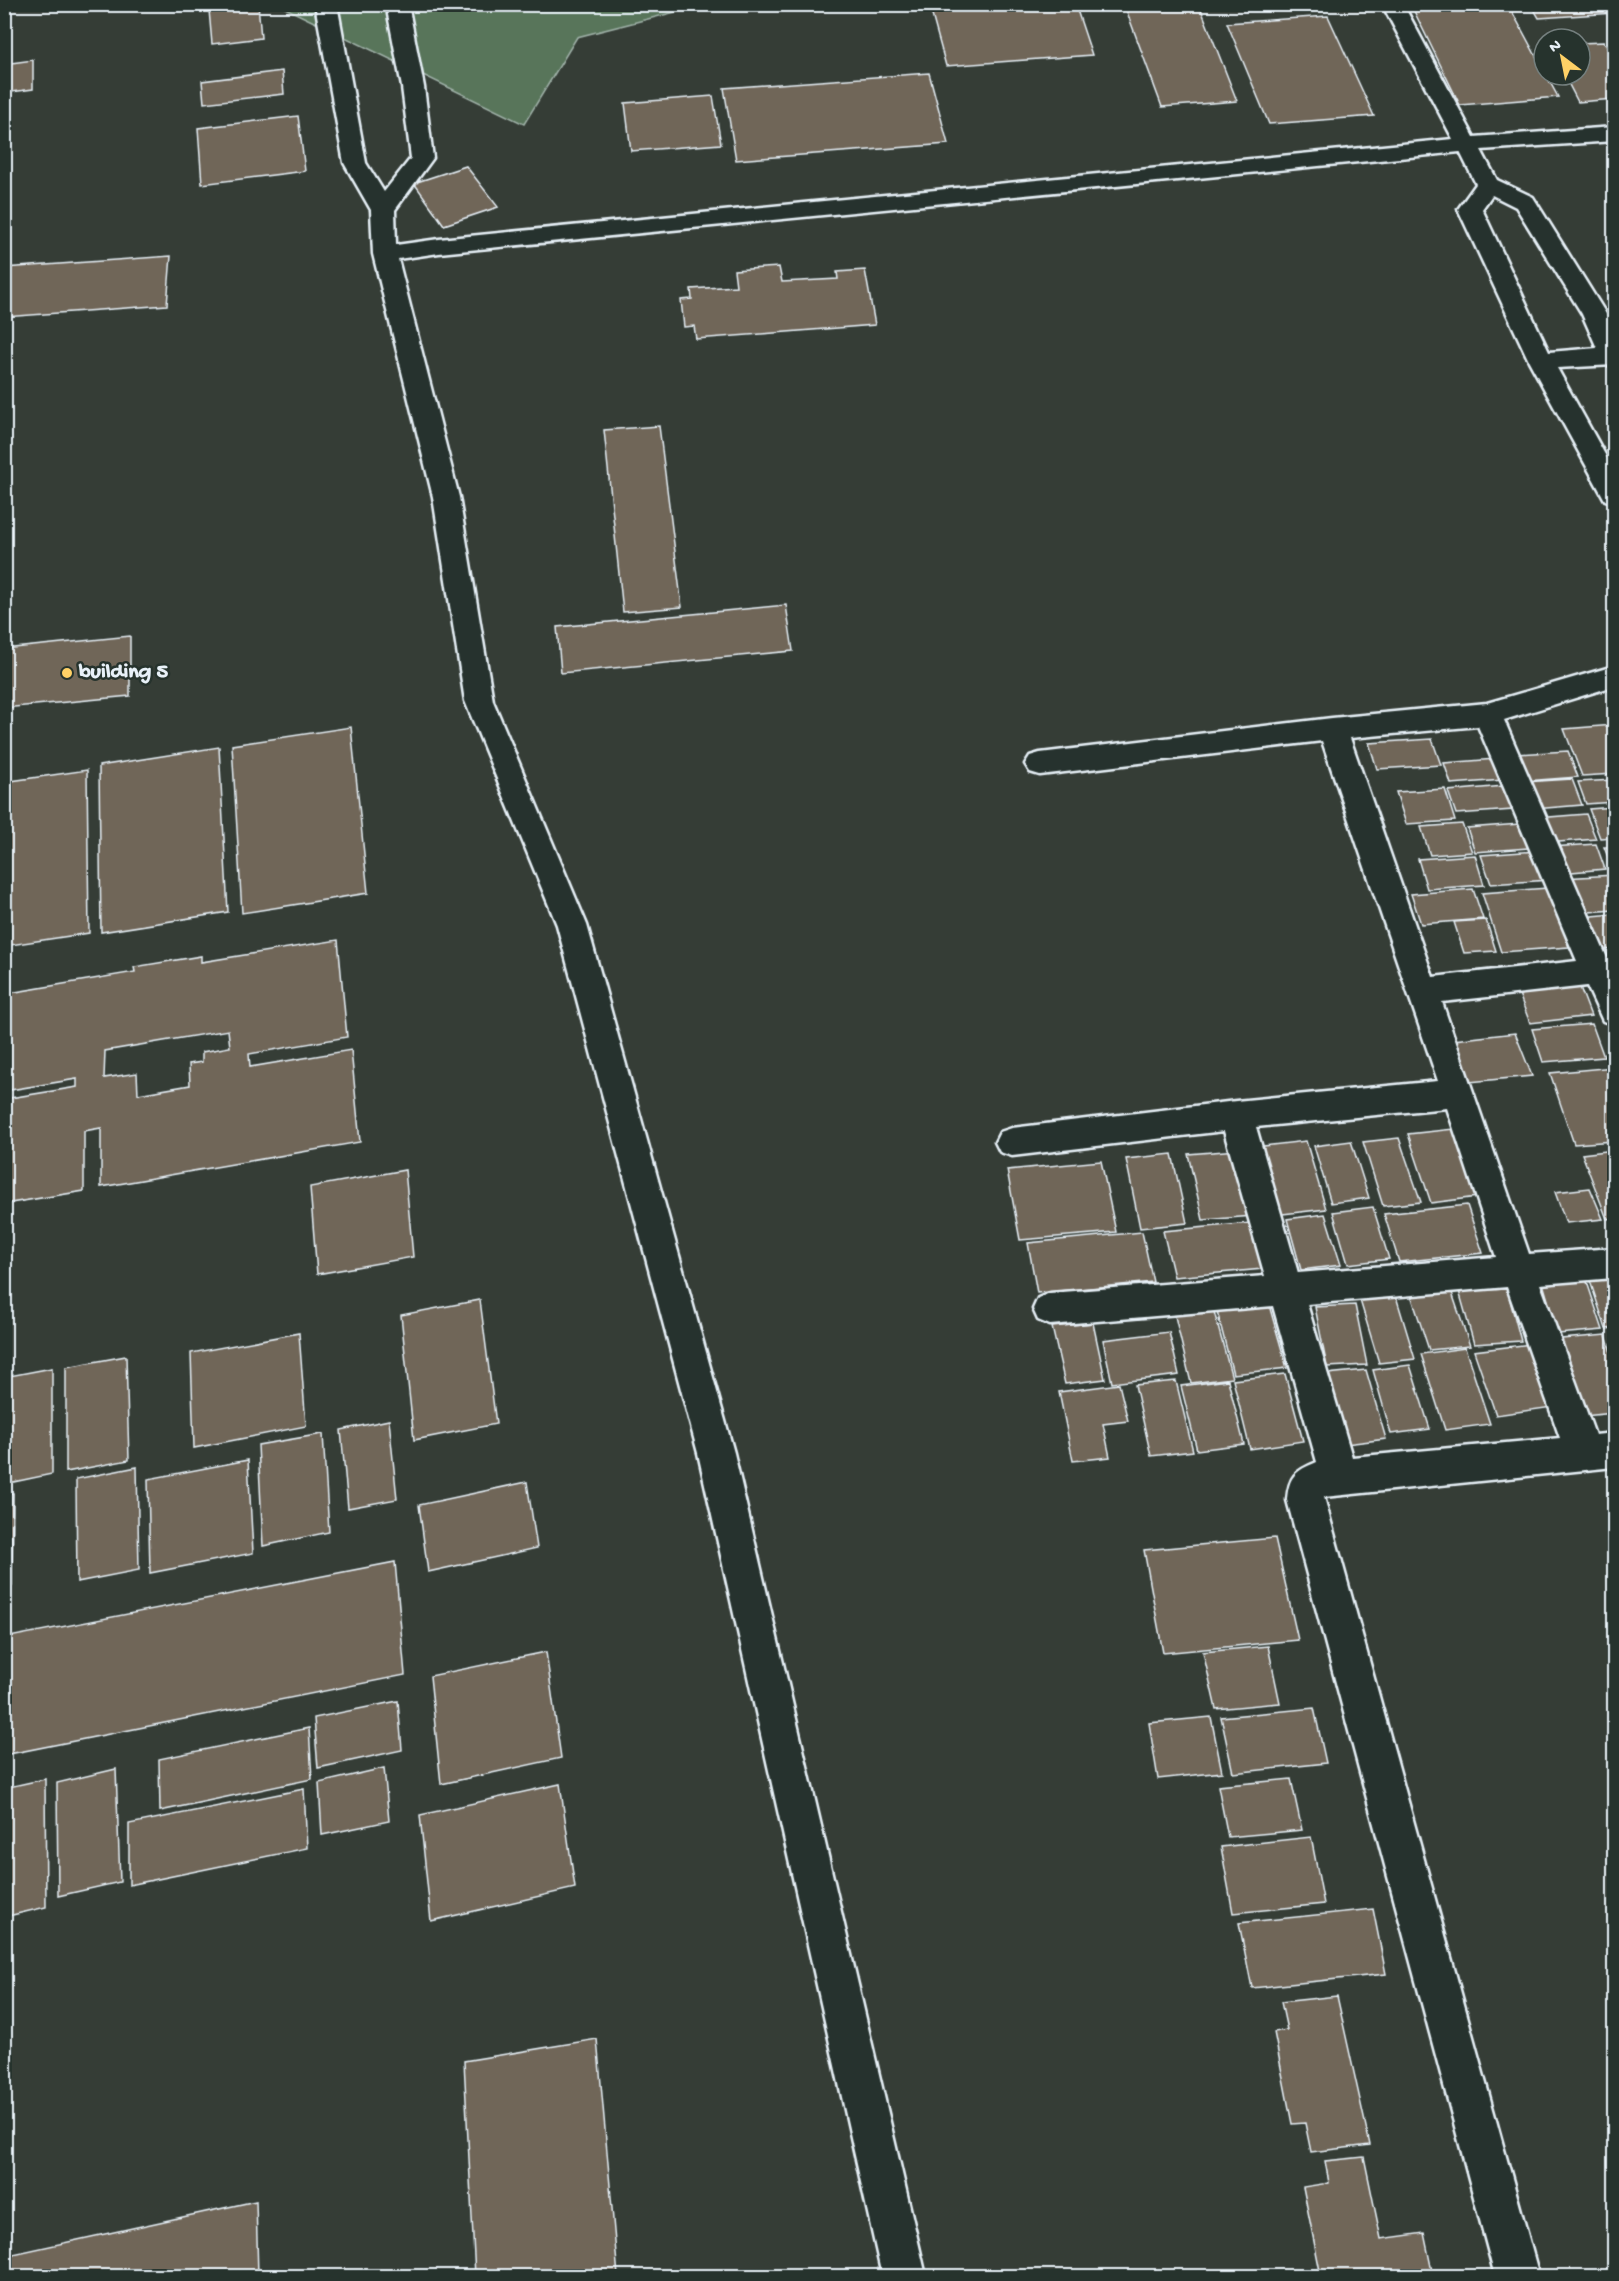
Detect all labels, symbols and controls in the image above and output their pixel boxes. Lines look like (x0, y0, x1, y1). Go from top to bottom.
north arrow (1532, 27, 1592, 87)
text: N (1546, 36, 1566, 58)
place label: building 5 (78, 660, 168, 686)
marker: building 5 (60, 666, 74, 680)

